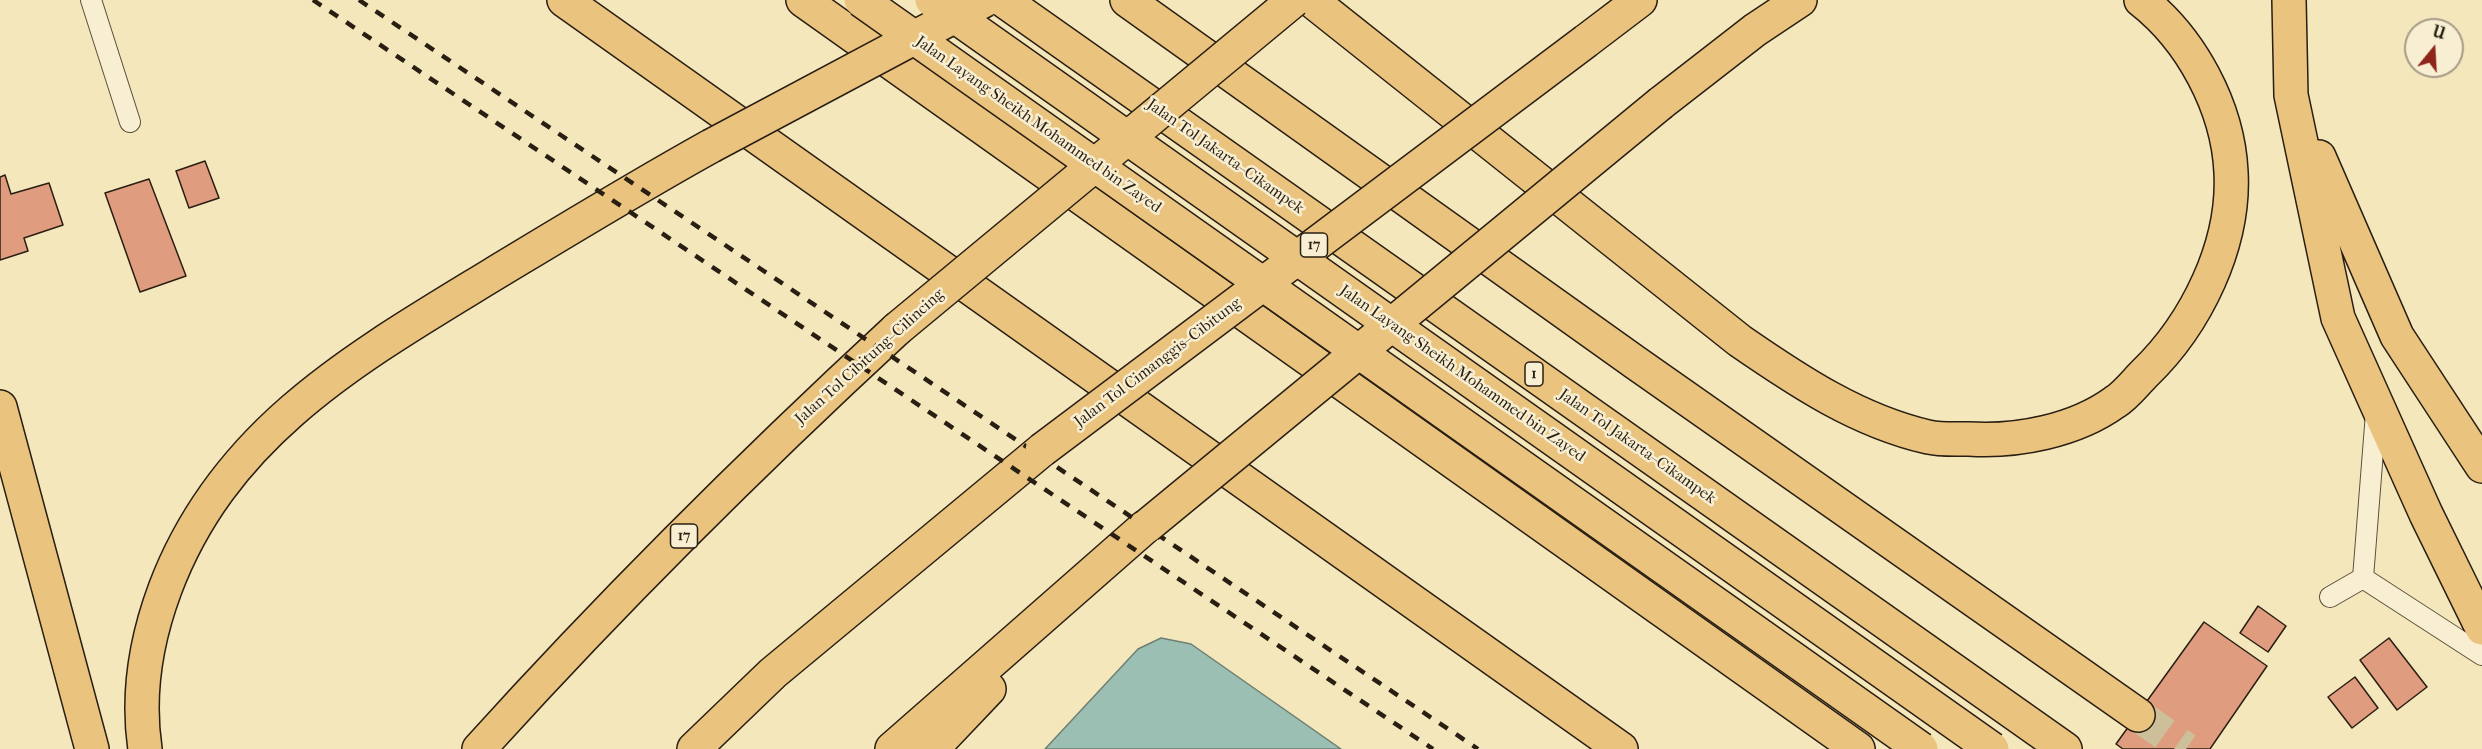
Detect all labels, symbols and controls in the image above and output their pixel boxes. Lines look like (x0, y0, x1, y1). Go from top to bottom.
north arrow (2404, 18, 2464, 78)
text: U (2430, 21, 2448, 43)
street label: Jalan Layang Sheikh Mohammed bin Zayed (911, 32, 1165, 218)
street label: Jalan Tol Jakarta–Cikampek (1143, 95, 1307, 219)
road number: 17 (1300, 233, 1328, 257)
street label: Jalan Layang Sheikh Mohammed bin Zayed (1335, 281, 1589, 467)
street label: Jalan Tol Cibitung–Cilincing (792, 285, 948, 429)
street label: Jalan Tol Cimanggis–Cibitung (1071, 294, 1245, 432)
road number: 1 (1525, 362, 1543, 386)
street label: Jalan Tol Jakarta–Cikampek (1555, 385, 1719, 509)
road number: 17 (670, 524, 698, 548)

